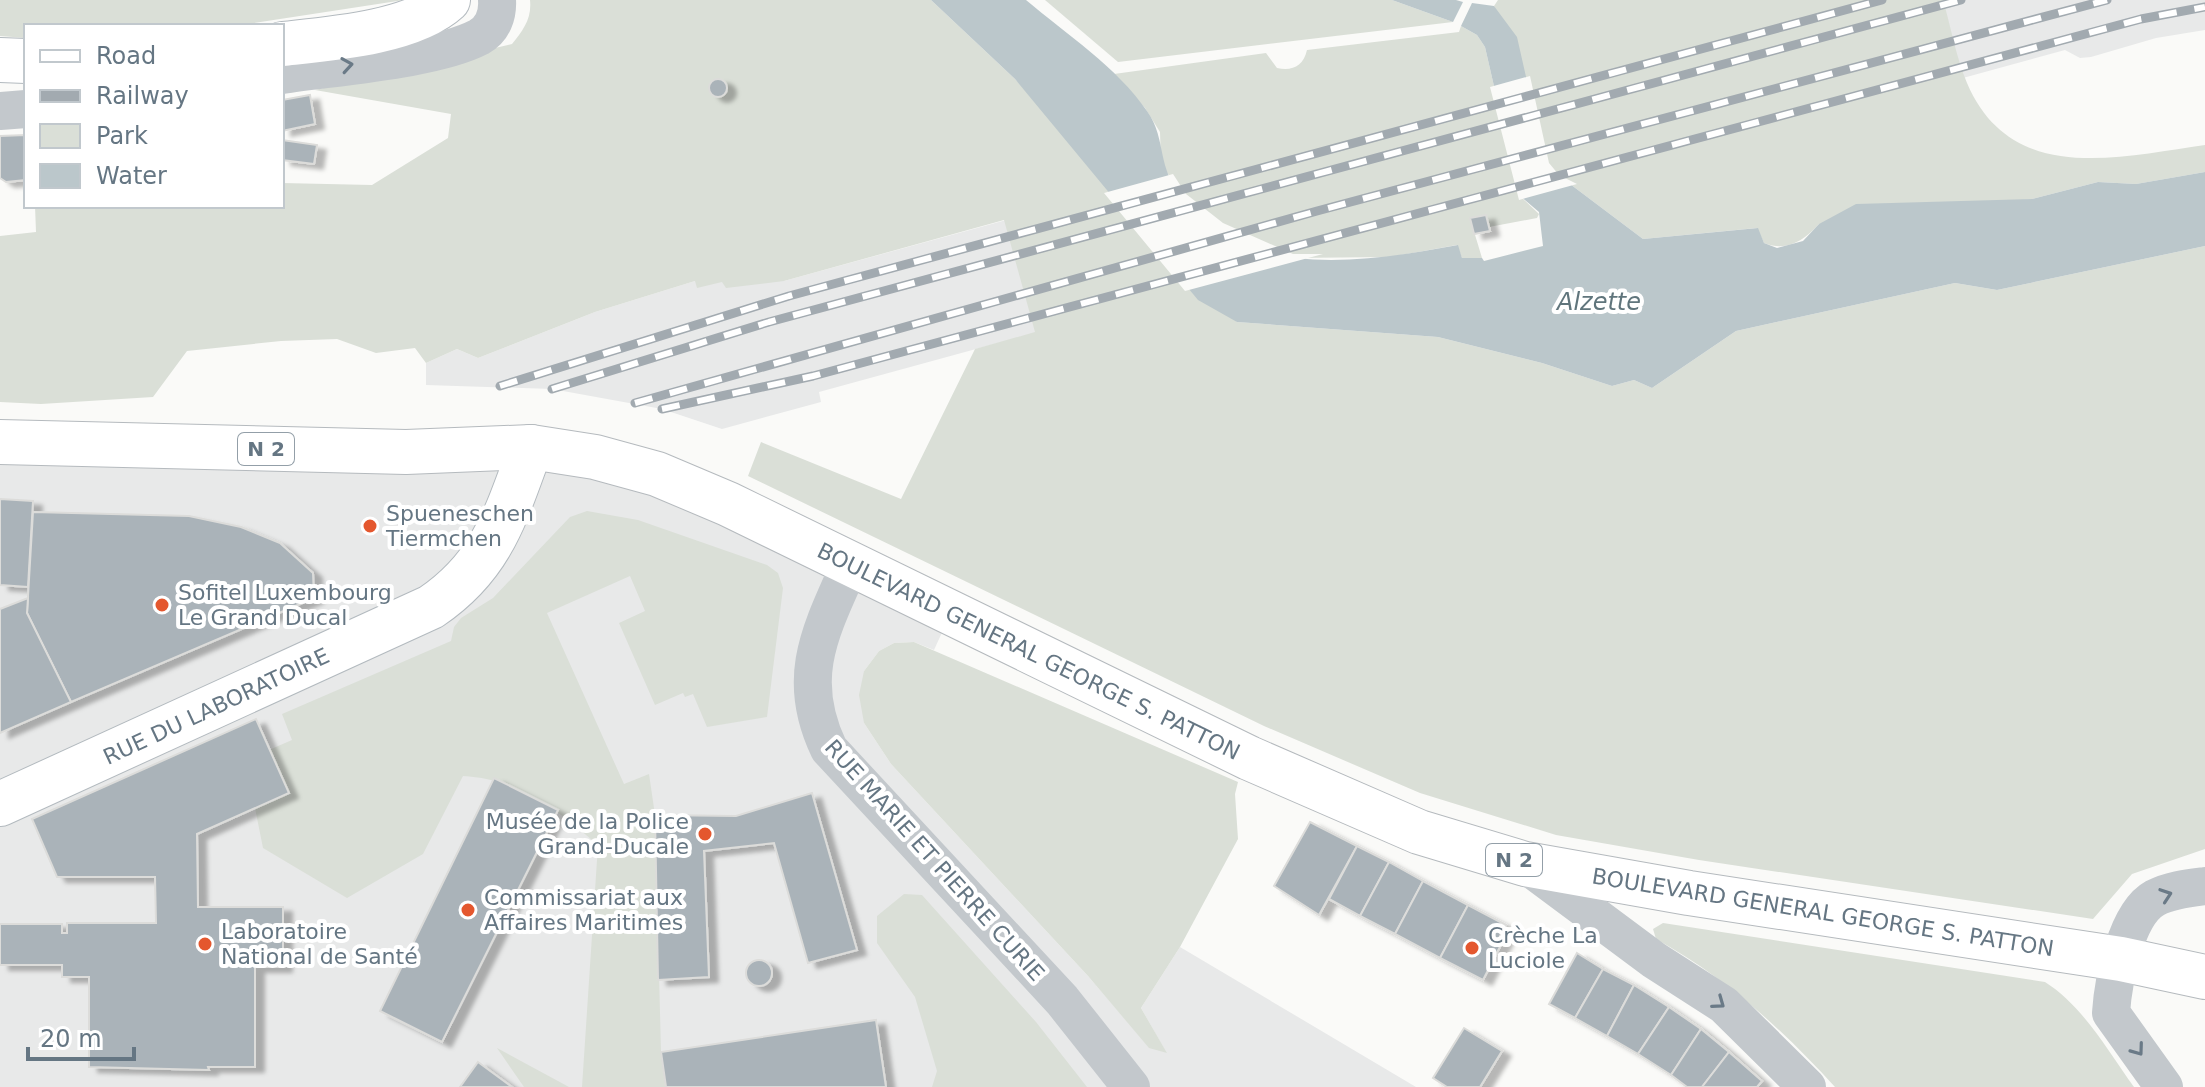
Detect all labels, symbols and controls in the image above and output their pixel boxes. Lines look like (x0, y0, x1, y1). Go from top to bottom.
legend (24, 24, 284, 208)
text: Road (96, 42, 156, 70)
one-way arrow (340, 57, 354, 74)
text: Railway (96, 82, 189, 110)
text: Park (96, 122, 148, 150)
text: Water (96, 162, 167, 190)
water label: Alzette (1555, 288, 1641, 316)
road number: N 2 (238, 433, 294, 465)
place label: Spueneschen Tiermchen (385, 501, 534, 551)
marker: Spueneschen Tiermchen (361, 517, 379, 535)
street label: BOULEVARD GENERAL GEORGE S. PATTON (813, 538, 1244, 765)
place label: Sofitel Luxembourg Le Grand Ducal (178, 580, 392, 630)
marker: Sofitel Luxembourg Le Grand Ducal (153, 596, 171, 614)
street label: RUE DU LABORATOIRE (99, 643, 333, 770)
street label: RUE MARIE ET PIERRE CURIE (820, 735, 1049, 986)
place label: Musée de la Police Grand-Ducale (486, 809, 689, 859)
marker: Musée de la Police Grand-Ducale (696, 825, 714, 843)
road number: N 2 (1486, 844, 1542, 876)
street label: BOULEVARD GENERAL GEORGE S. PATTON (1590, 864, 2056, 961)
place label: Commissariat aux Affaires Maritimes (484, 885, 683, 935)
one-way arrow (2158, 888, 2172, 904)
marker: Commissariat aux Affaires Maritimes (459, 901, 477, 919)
place label: Laboratoire National de Santé (221, 919, 418, 969)
place label: Crèche La Luciole (1488, 923, 1598, 973)
marker: Laboratoire National de Santé (196, 935, 214, 953)
marker: Crèche La Luciole (1463, 939, 1481, 957)
one-way arrow (1710, 993, 1725, 1008)
scale bar (28, 1011, 134, 1061)
text: 20 m (40, 1025, 102, 1053)
one-way arrow (2128, 1041, 2142, 1056)

